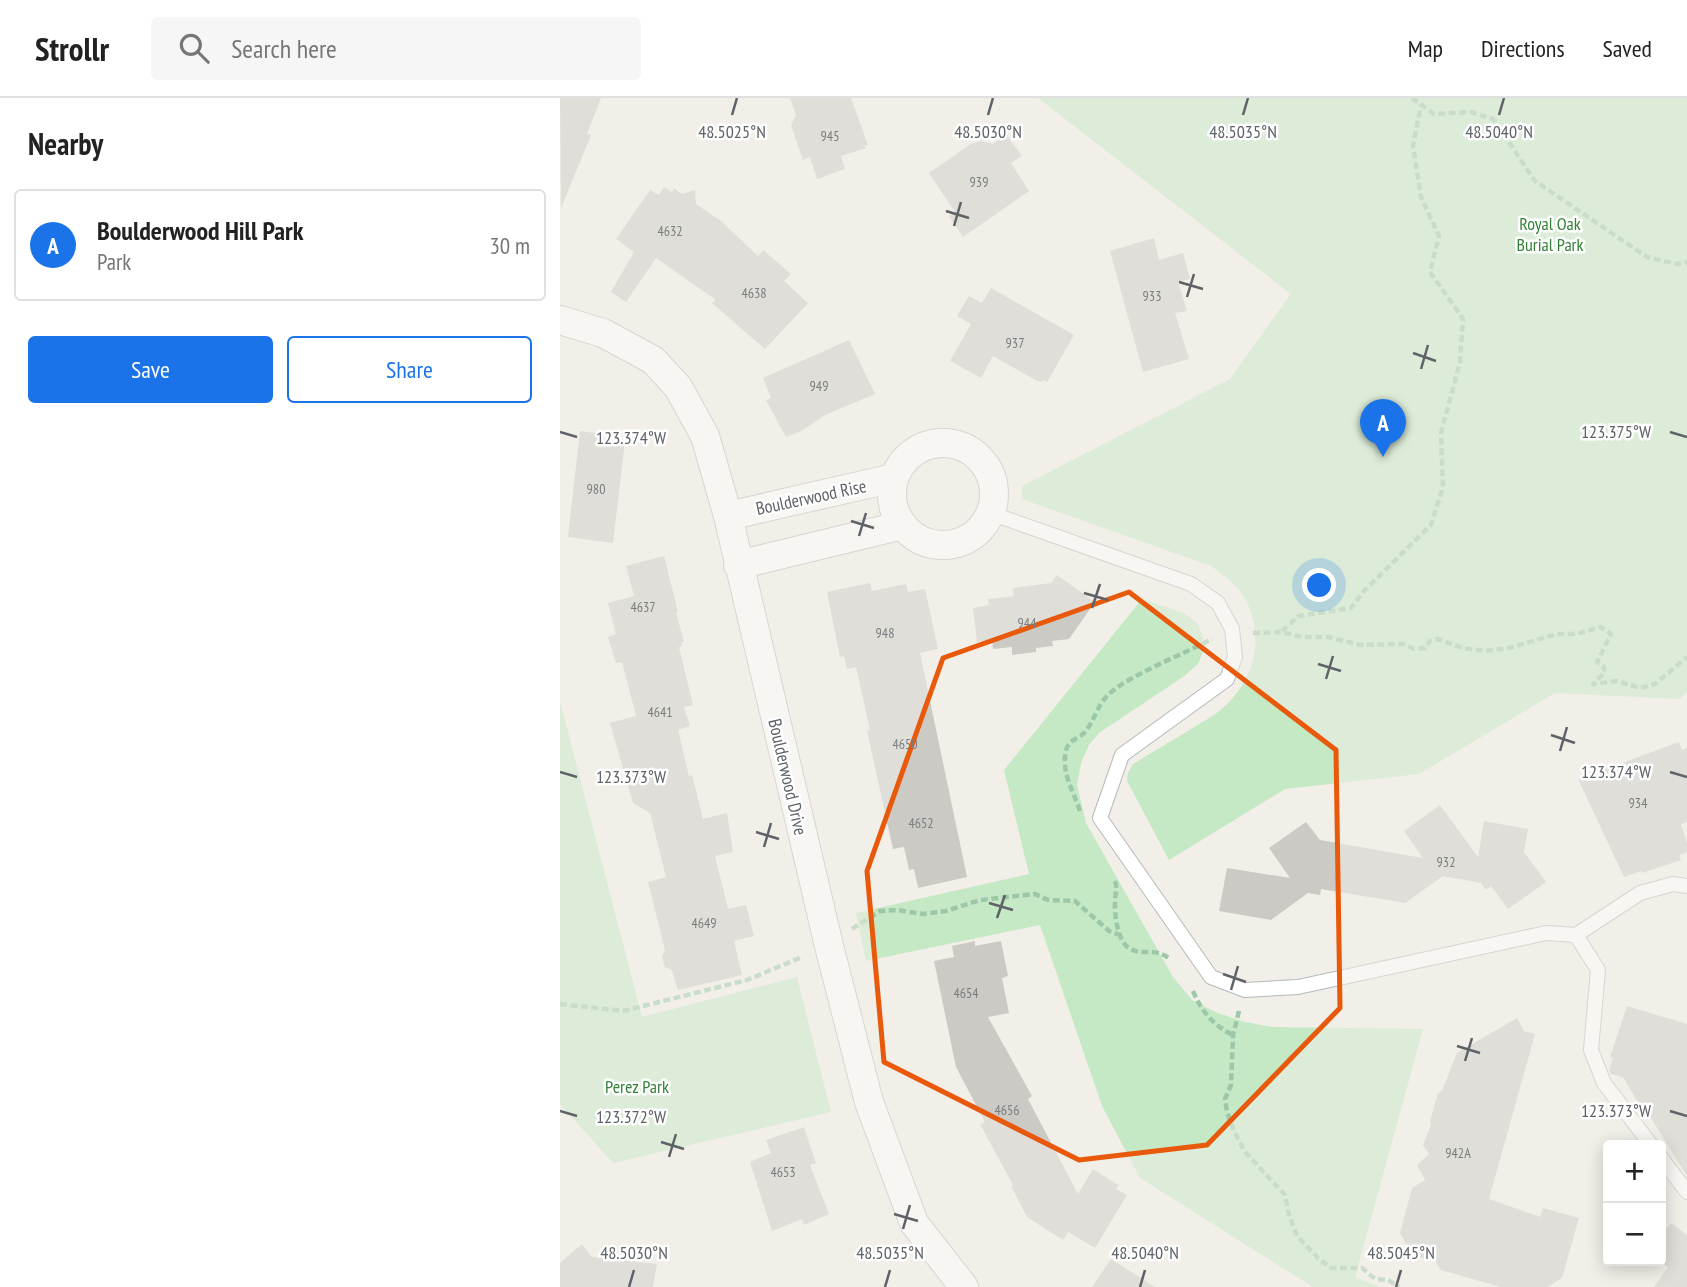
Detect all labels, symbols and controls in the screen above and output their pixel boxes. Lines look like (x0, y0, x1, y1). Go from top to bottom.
search box (151, 17, 641, 80)
text: Strollr (35, 27, 109, 70)
icon: search (175, 29, 213, 67)
text: Search here (231, 32, 337, 65)
text: Map (1408, 33, 1443, 64)
text: Directions (1481, 33, 1565, 64)
text: Saved (1603, 33, 1652, 64)
text: 48.5025°N (698, 120, 766, 143)
text: 48.5030°N (954, 120, 1022, 143)
text: 48.5035°N (1209, 120, 1277, 143)
text: 48.5040°N (1465, 120, 1533, 143)
text: Nearby (28, 124, 103, 163)
house number: 945 (821, 127, 839, 145)
house number: 939 (970, 173, 988, 191)
park label: Royal Oak Burial Park (1516, 212, 1584, 256)
text: Boulderwood Hill Park (97, 214, 303, 247)
house number: 4632 (657, 222, 683, 240)
text: A (47, 231, 59, 260)
text: 30 m (489, 231, 530, 260)
text: Park (97, 247, 131, 276)
house number: 4638 (741, 284, 767, 302)
house number: 933 (1143, 287, 1161, 305)
house number: 937 (1006, 334, 1024, 352)
button: Save (28, 336, 273, 403)
button: Share (287, 336, 532, 403)
house number: 949 (810, 377, 828, 395)
pin: A (1360, 399, 1406, 457)
text: 123.375°W (1581, 420, 1651, 443)
text: 123.374°W (596, 426, 666, 449)
street label: Boulderwood Rise (754, 474, 868, 520)
house number: 980 (587, 480, 605, 498)
your location (1302, 568, 1336, 602)
house number: 4637 (630, 598, 656, 616)
house number: 944 (1018, 614, 1037, 632)
house number: 948 (876, 624, 894, 642)
house number: 4641 (647, 703, 673, 721)
street label: Boulderwood Drive (763, 717, 813, 837)
house number: 4650 (892, 735, 918, 753)
text: 123.374°W (1581, 760, 1651, 783)
text: 123.373°W (596, 765, 666, 788)
house number: 934 (1629, 794, 1648, 812)
house number: 4652 (908, 814, 934, 832)
house number: 932 (1437, 853, 1455, 871)
house number: 4649 (691, 914, 717, 932)
house number: 4654 (953, 984, 979, 1002)
park label: Perez Park (605, 1075, 669, 1098)
text: 123.373°W (1581, 1099, 1651, 1122)
house number: 4656 (994, 1101, 1020, 1119)
text: 123.372°W (596, 1105, 666, 1128)
map controls (1603, 1140, 1666, 1266)
button: + (1603, 1140, 1666, 1203)
house number: 942A (1445, 1144, 1471, 1162)
house number: 4653 (770, 1163, 796, 1181)
button: − (1603, 1203, 1666, 1266)
text: 48.5030°N (600, 1241, 668, 1264)
text: 48.5035°N (856, 1241, 924, 1264)
text: 48.5040°N (1111, 1241, 1179, 1264)
text: 48.5045°N (1367, 1241, 1435, 1264)

